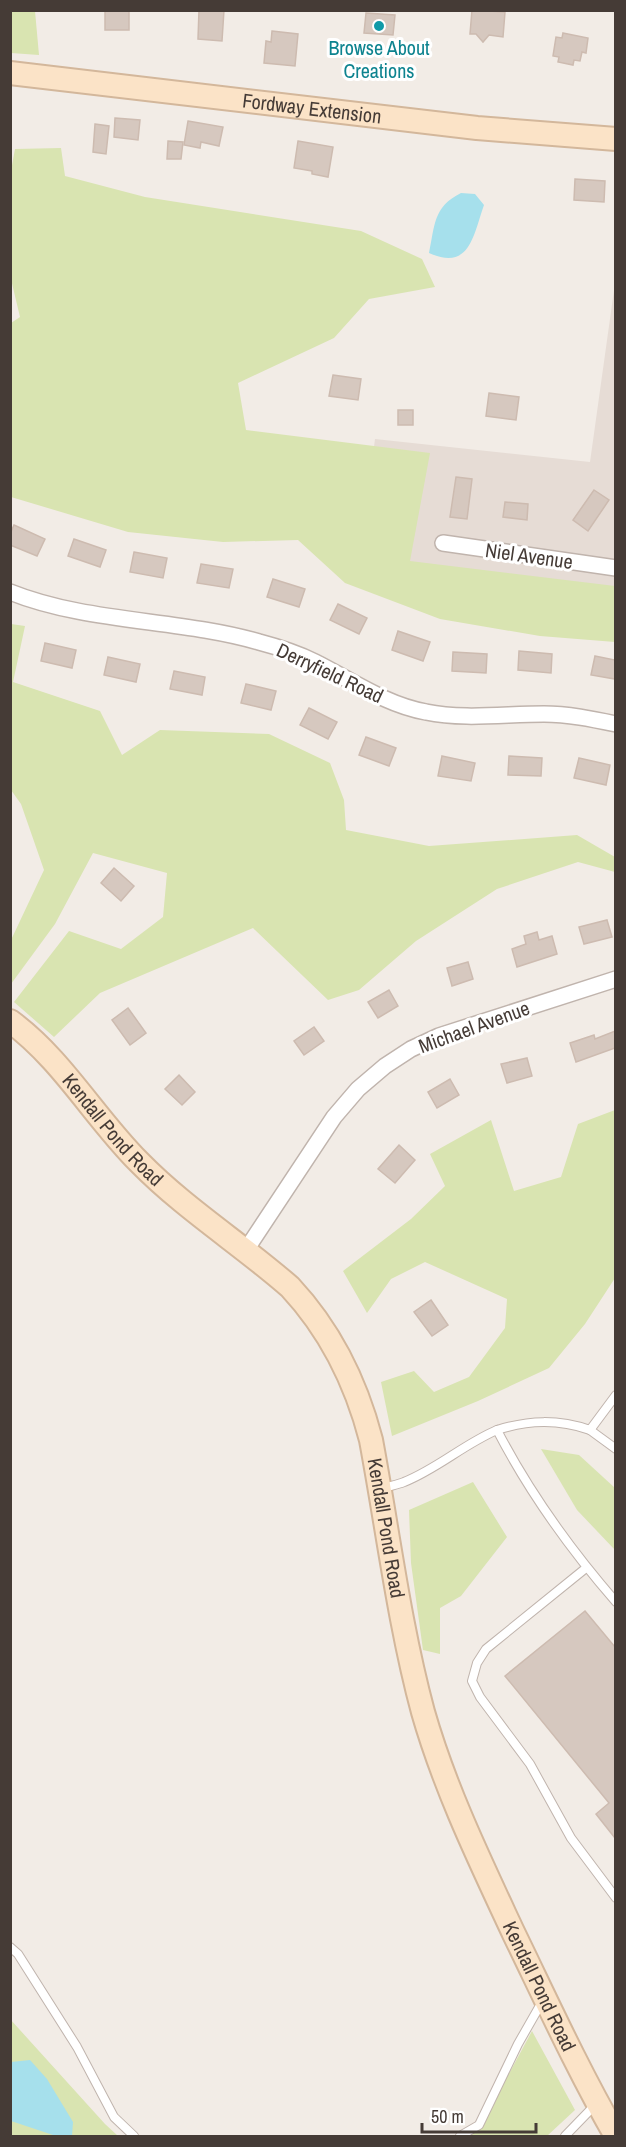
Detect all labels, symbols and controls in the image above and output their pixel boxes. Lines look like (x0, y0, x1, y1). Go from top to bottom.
marker: Browse About Creations (372, 19, 386, 33)
place label: Browse About Creations (328, 34, 430, 84)
street label: Fordway Extension (241, 86, 383, 130)
street label: Niel Avenue (484, 536, 575, 575)
street label: Derryfield Road (272, 636, 388, 709)
street label: Michael Avenue (415, 994, 533, 1059)
street label: Kendall Pond Road (57, 1067, 170, 1192)
street label: Kendall Pond Road (362, 1456, 412, 1600)
street label: Kendall Pond Road (497, 1917, 583, 2056)
scale bar (422, 2096, 536, 2134)
text: 50 m (431, 2104, 464, 2129)

